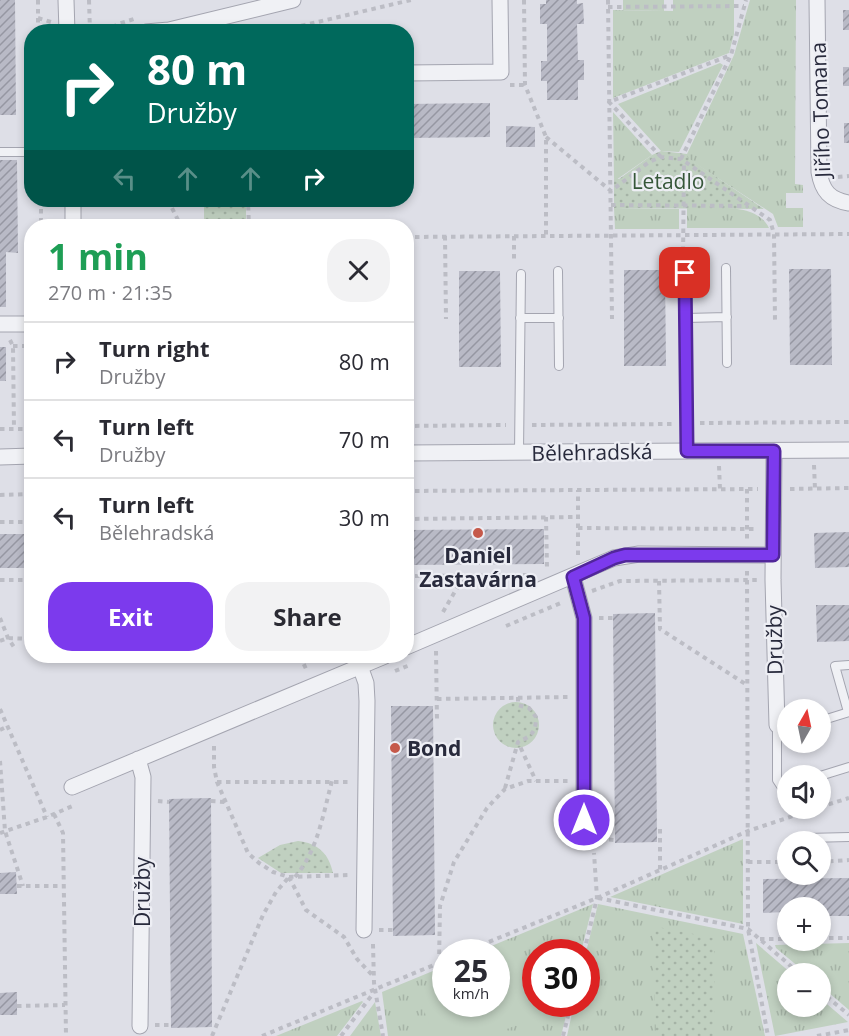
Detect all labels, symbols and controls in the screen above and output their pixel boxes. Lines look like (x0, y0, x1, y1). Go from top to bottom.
text: 80 m (147, 40, 247, 97)
street label: Jiřího Tomana (804, 42, 836, 180)
icon: right (48, 48, 126, 126)
text: Družby (147, 94, 237, 131)
icon: left (108, 162, 141, 195)
icon: ahead (171, 162, 204, 195)
icon: ahead (234, 162, 267, 195)
icon: right (297, 162, 330, 195)
park label: Letadlo (632, 167, 704, 195)
text: 1 min (48, 232, 148, 281)
button: close (327, 239, 390, 302)
pin (659, 247, 710, 298)
icon: arrive (668, 256, 701, 289)
text: 270 m · 21:35 (48, 279, 173, 306)
text: Turn right (99, 333, 210, 363)
icon: right (48, 345, 81, 378)
text: 80 m (339, 346, 390, 376)
text: Družby (99, 363, 166, 390)
text: Turn left (99, 411, 194, 441)
icon: left (48, 423, 81, 456)
text: 70 m (339, 424, 390, 454)
street label: Bělehradská (531, 437, 653, 467)
text: Družby (99, 441, 166, 468)
text: Turn left (99, 489, 194, 519)
icon: left (48, 501, 81, 534)
text: 30 m (339, 502, 390, 532)
text: Bělehradská (99, 519, 214, 546)
marker: Daniel Zastavárna (471, 526, 485, 540)
place label: Daniel Zastavárna (419, 541, 537, 593)
button: Exit (48, 582, 213, 651)
button: Share (225, 582, 390, 651)
street label: Družby (759, 604, 789, 675)
north arrow (777, 699, 831, 753)
map controls (777, 699, 831, 1017)
place label: Bond (407, 734, 461, 762)
marker: Bond (388, 741, 402, 755)
button: sound (777, 765, 831, 819)
position arrow (552, 788, 616, 852)
button: search (777, 831, 831, 885)
street label: Družby (128, 857, 156, 927)
button: + (777, 897, 831, 951)
speed limit sign: 30 (522, 939, 600, 1017)
text: 25 (454, 950, 488, 991)
button: − (777, 963, 831, 1017)
text: km/h (453, 983, 489, 1003)

